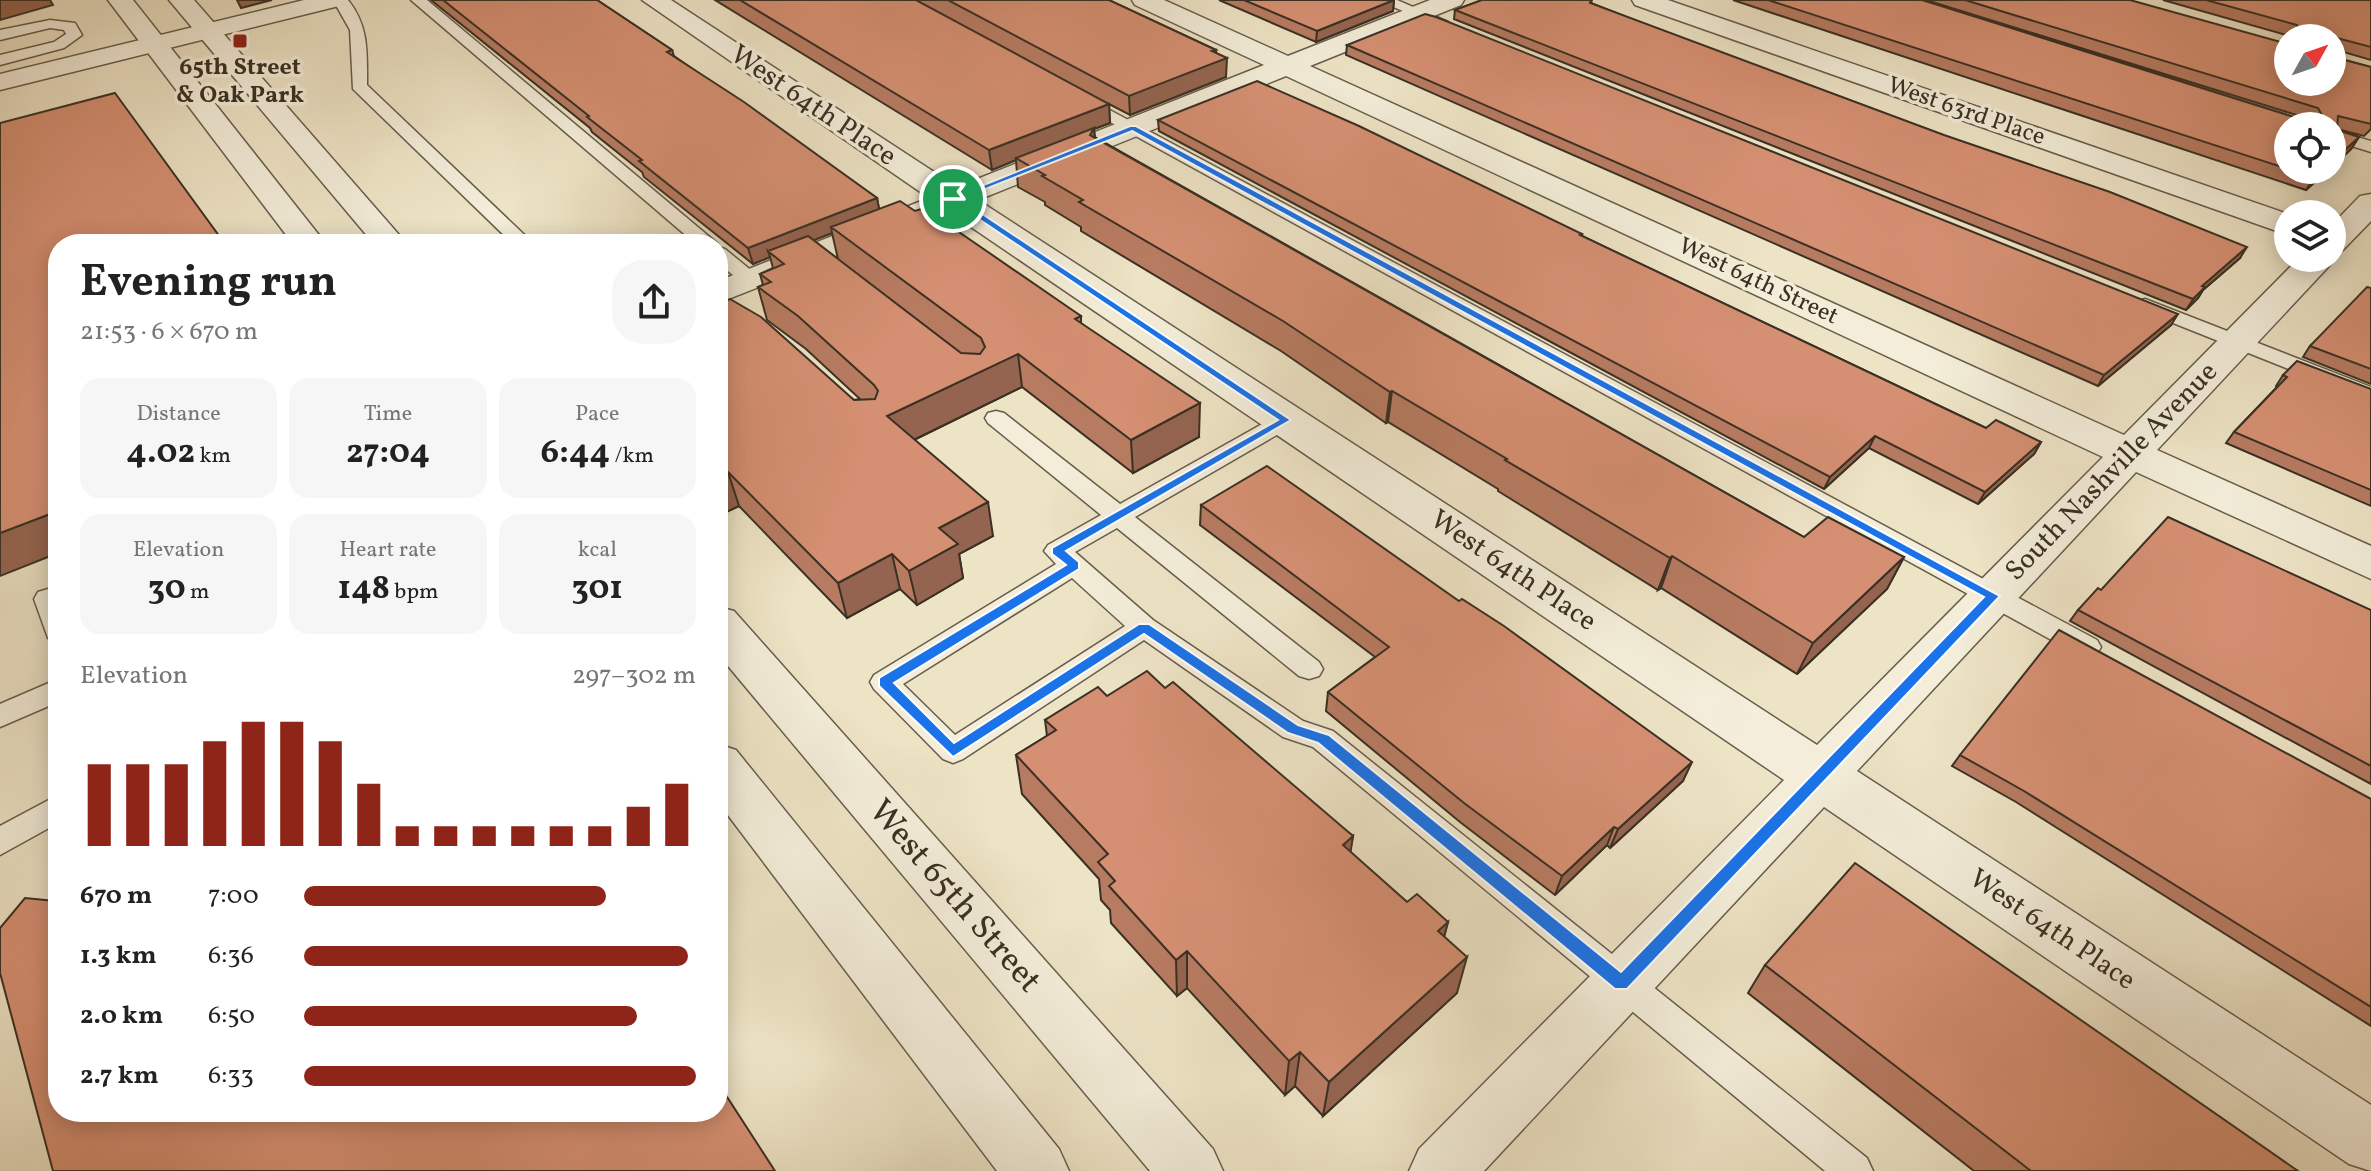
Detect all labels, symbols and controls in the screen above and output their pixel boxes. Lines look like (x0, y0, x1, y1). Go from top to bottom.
north arrow (2274, 24, 2346, 96)
map controls (2274, 24, 2346, 272)
marker: 65th Street & Oak Park (231, 32, 249, 50)
street label: West 64th Place (722, 36, 904, 176)
place label: 65th Street & Oak Park (176, 51, 305, 113)
street label: West 63rd Place (1883, 69, 2049, 155)
button: locate (2274, 112, 2346, 184)
pin (919, 165, 987, 233)
icon: arrive (931, 177, 975, 221)
button: layers (2274, 200, 2346, 272)
street label: West 64th Street (1672, 230, 1844, 334)
text: Evening run (80, 253, 337, 314)
button: share (612, 260, 696, 344)
text: 21:53 · 6 × 670 m (80, 314, 258, 350)
street label: South Nashville Avenue (1997, 354, 2227, 590)
text: Distance (137, 399, 221, 430)
text: Time (364, 399, 412, 430)
text: Pace (575, 399, 619, 430)
text: 4.02 (126, 430, 195, 477)
text: 27:04 (346, 430, 430, 477)
text: 6:44 (541, 430, 610, 477)
text: km (195, 441, 231, 472)
text: /km (610, 441, 654, 472)
street label: West 64th Place (1422, 501, 1604, 641)
text: Elevation (133, 535, 224, 566)
text: Heart rate (339, 535, 437, 566)
text: kcal (578, 535, 617, 566)
text: 30 (148, 566, 186, 613)
text: 148 (337, 566, 390, 613)
text: 301 (572, 566, 623, 613)
text: m (186, 577, 209, 608)
text: bpm (390, 577, 438, 608)
text: Elevation (80, 658, 188, 694)
text: 297–302 m (572, 658, 696, 694)
street label: West 65th Street (857, 790, 1051, 1004)
street label: West 64th Place (1961, 860, 2143, 1000)
text: 670 m (80, 878, 152, 914)
text: 7:00 (208, 878, 259, 914)
text: 1.3 km (80, 938, 157, 974)
text: 6:36 (208, 938, 254, 974)
text: 2.0 km (80, 998, 163, 1034)
text: 6:50 (208, 998, 255, 1034)
text: 2.7 km (80, 1058, 159, 1094)
text: 6:33 (208, 1058, 254, 1094)

